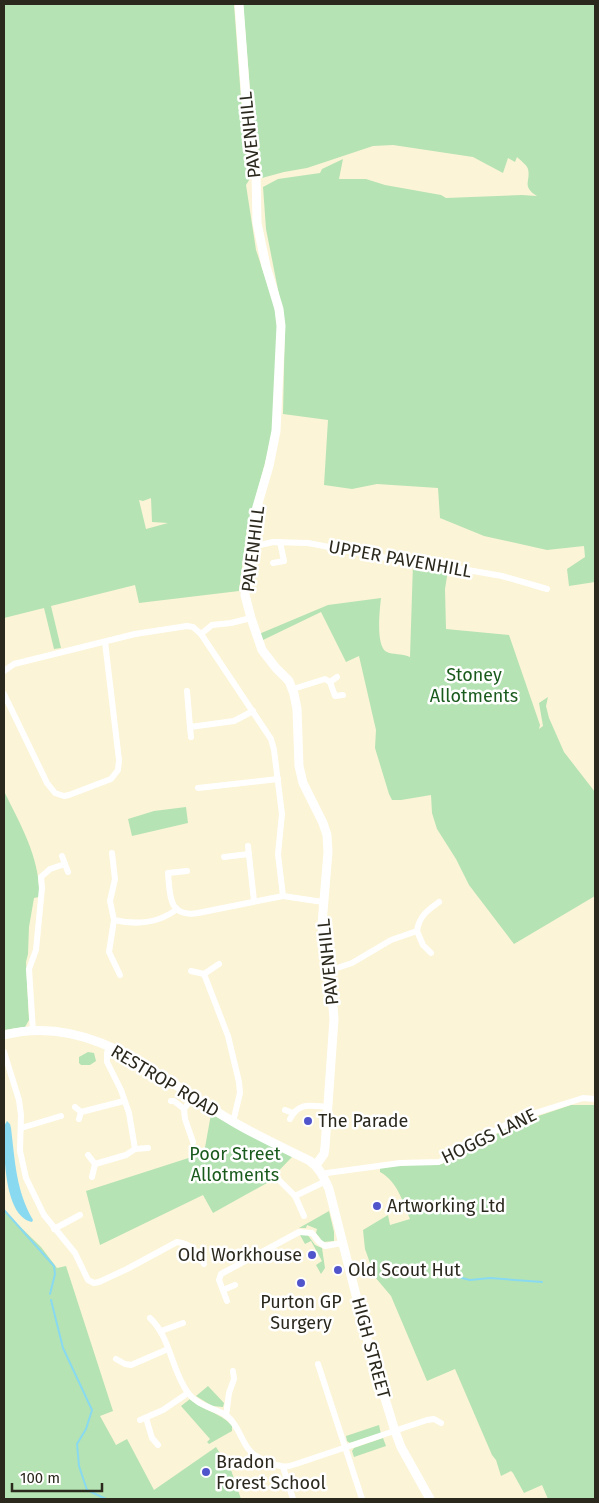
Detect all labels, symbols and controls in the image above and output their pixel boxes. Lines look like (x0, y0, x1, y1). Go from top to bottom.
street label: PAVENHILL (235, 91, 265, 179)
street label: PAVENHILL (237, 505, 269, 593)
street label: UPPER PAVENHILL (327, 536, 473, 582)
park label: Stoney Allotments (430, 664, 518, 707)
street label: PAVENHILL (313, 918, 343, 1006)
street label: RESTROP ROAD (107, 1040, 223, 1122)
street label: HOGGS LANE (438, 1103, 540, 1169)
place label: The Parade (318, 1110, 408, 1132)
marker: The Parade (302, 1115, 314, 1127)
park label: Poor Street Allotments (189, 1143, 281, 1186)
place label: Artworking Ltd (387, 1195, 506, 1217)
marker: Artworking Ltd (371, 1200, 383, 1212)
place label: Old Workhouse (178, 1244, 302, 1266)
marker: Old Workhouse (306, 1249, 318, 1261)
place label: Old Scout Hut (348, 1259, 461, 1281)
marker: Old Scout Hut (332, 1264, 344, 1276)
marker: Purton GP Surgery (295, 1277, 307, 1289)
place label: Purton GP Surgery (260, 1291, 342, 1334)
street label: HIGH STREET (347, 1295, 395, 1402)
place label: Bradon Forest School (216, 1451, 326, 1494)
scale bar (12, 1460, 102, 1492)
marker: Bradon Forest School (200, 1466, 212, 1478)
text: 100 m (20, 1469, 60, 1487)

